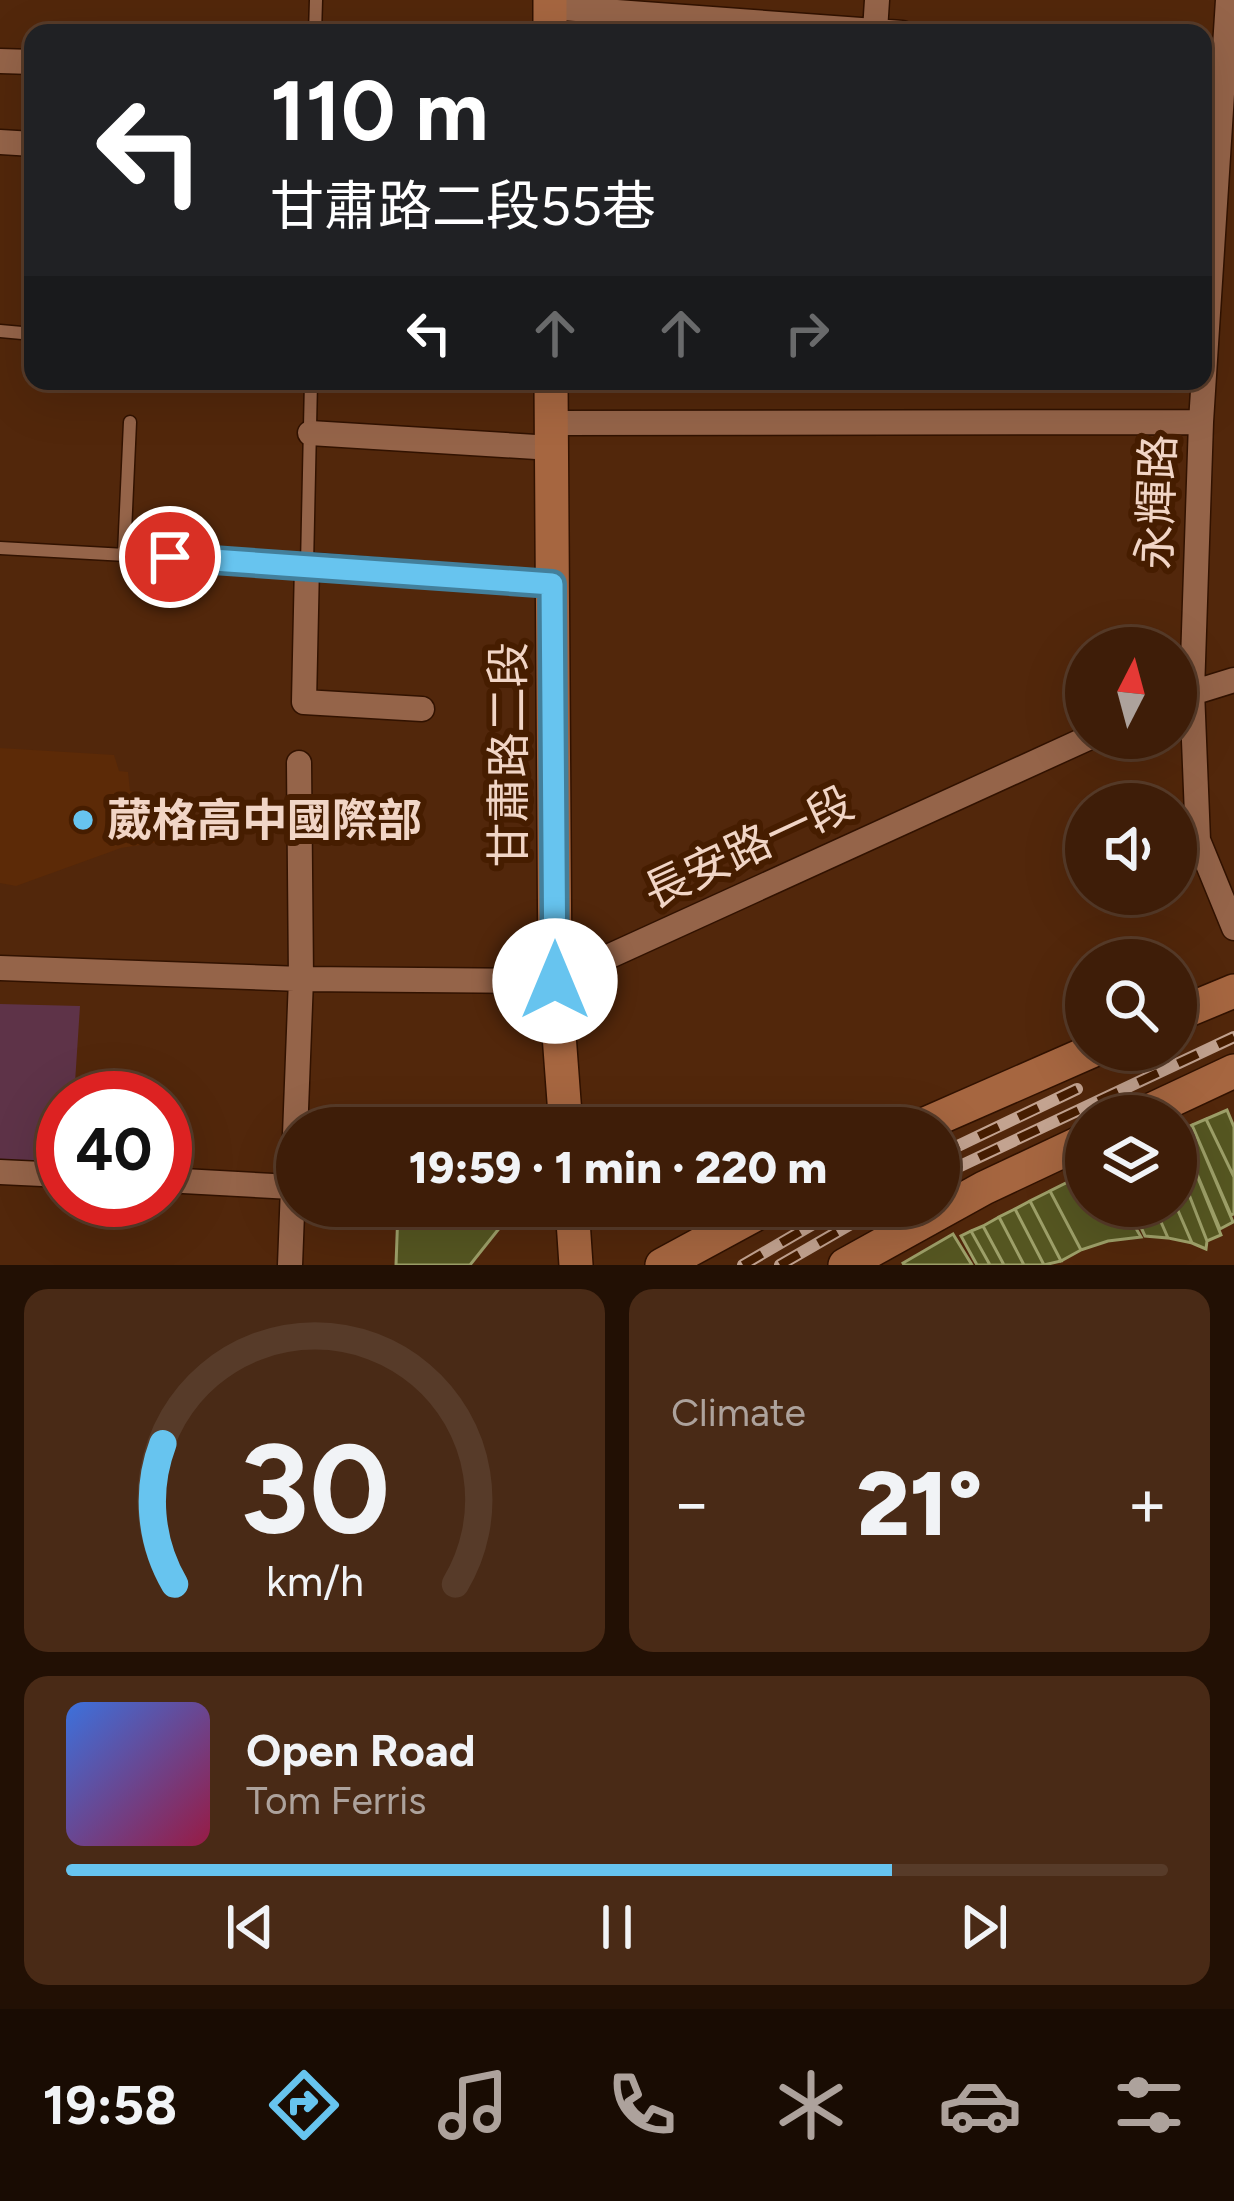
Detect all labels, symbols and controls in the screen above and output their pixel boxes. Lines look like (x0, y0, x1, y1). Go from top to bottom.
text: 110 m (270, 60, 489, 161)
icon: left (72, 72, 228, 228)
text: 甘肅路二段55巷 (270, 174, 656, 239)
icon: left (396, 300, 462, 366)
icon: ahead (522, 300, 588, 366)
icon: ahead (648, 300, 714, 366)
icon: right (774, 300, 840, 366)
street label: 永輝路 (1127, 434, 1185, 570)
pin (119, 506, 221, 608)
icon: arrive (137, 524, 203, 590)
north arrow (1065, 627, 1197, 759)
map controls (1065, 627, 1197, 1227)
street label: 甘肅路二段 (481, 642, 535, 868)
street label: 長安路一段 (635, 775, 861, 919)
button: sound (1065, 783, 1197, 915)
place label: 葳格高中國際部 (107, 793, 422, 847)
marker: 葳格高中國際部 (70, 807, 96, 833)
position arrow (492, 918, 618, 1044)
button: search (1065, 939, 1197, 1071)
speed limit sign: 40 (36, 1071, 192, 1227)
button: layers (1065, 1095, 1197, 1227)
text: 19:59 · 1 min · 220 m (409, 1140, 827, 1194)
text: Climate (671, 1389, 806, 1436)
text: 30 (239, 1414, 390, 1564)
text: 21° (857, 1449, 982, 1558)
text: − (671, 1463, 712, 1543)
text: + (1127, 1463, 1168, 1543)
text: km/h (266, 1554, 363, 1606)
text: Open Road (246, 1723, 476, 1777)
text: Tom Ferris (246, 1777, 426, 1824)
icon: previous (217, 1894, 283, 1960)
icon: pause (584, 1894, 650, 1960)
icon: next (951, 1894, 1017, 1960)
icon: directions (262, 2063, 346, 2147)
icon: music (431, 2063, 515, 2147)
icon: phone (600, 2063, 684, 2147)
icon: climate (769, 2063, 853, 2147)
icon: car (938, 2063, 1022, 2147)
icon: filters (1107, 2063, 1191, 2147)
text: 19:58 (43, 2073, 177, 2138)

